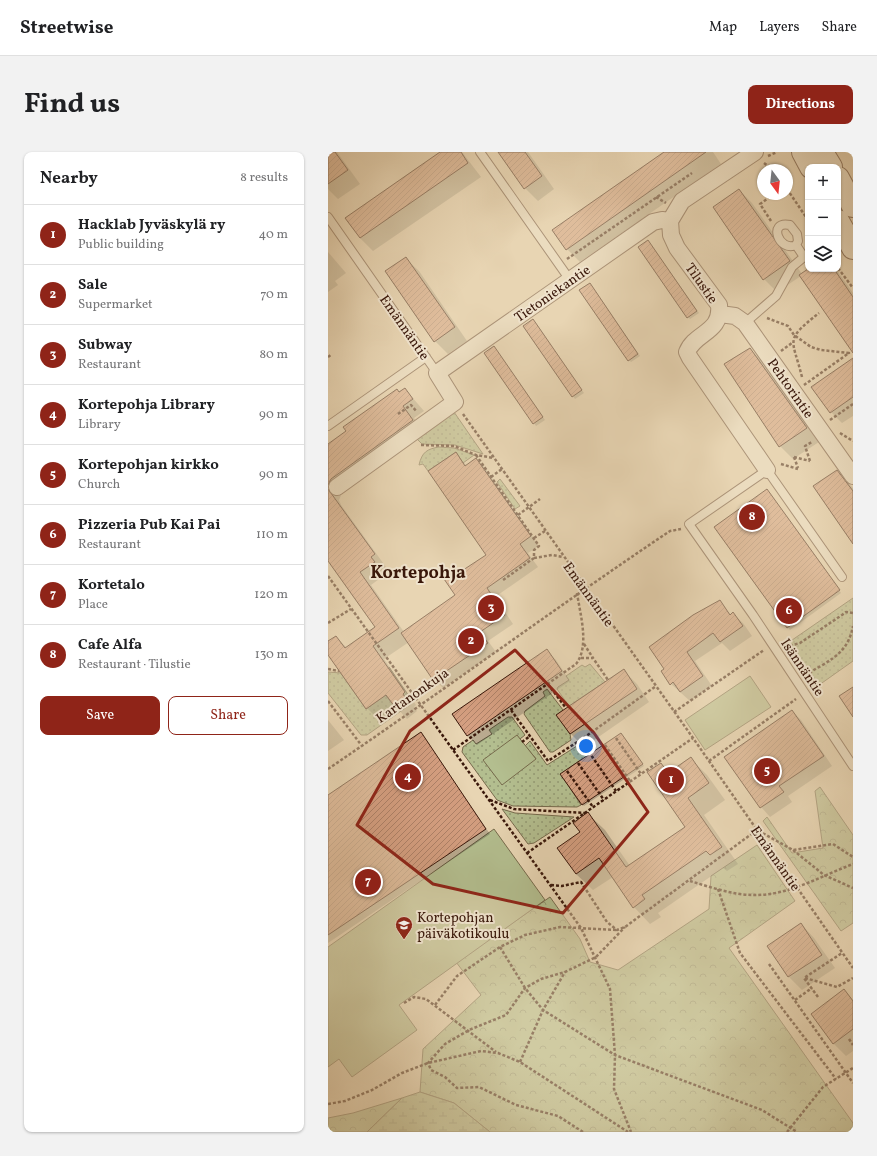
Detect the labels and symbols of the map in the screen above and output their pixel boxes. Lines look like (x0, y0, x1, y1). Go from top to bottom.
north arrow (757, 164, 793, 200)
street label: Tilustie (680, 260, 722, 308)
street label: Tietoniekantie (511, 261, 595, 327)
street label: Emännäntie (374, 291, 433, 365)
street label: Pehtorintie (762, 355, 818, 423)
pin: 8 (739, 502, 765, 532)
street label: Emännäntie (558, 559, 618, 631)
district label: Kortepohja (370, 561, 466, 586)
pin: 3 (478, 593, 504, 623)
pin: 6 (776, 596, 802, 626)
pin: 2 (458, 626, 484, 656)
street label: Isännäntie (776, 635, 828, 701)
street label: Kartanonkuja (373, 664, 453, 728)
your location (576, 736, 596, 756)
pin: 5 (754, 756, 780, 786)
pin: 4 (395, 762, 421, 792)
pin: 1 (658, 765, 684, 795)
street label: Emännäntie (745, 822, 804, 896)
pin: 7 (355, 867, 381, 897)
place label: Kortepohjan päiväkotikoulu (417, 909, 510, 944)
school or university icon: Kortepohjan päiväkotikoulu (394, 915, 414, 940)

